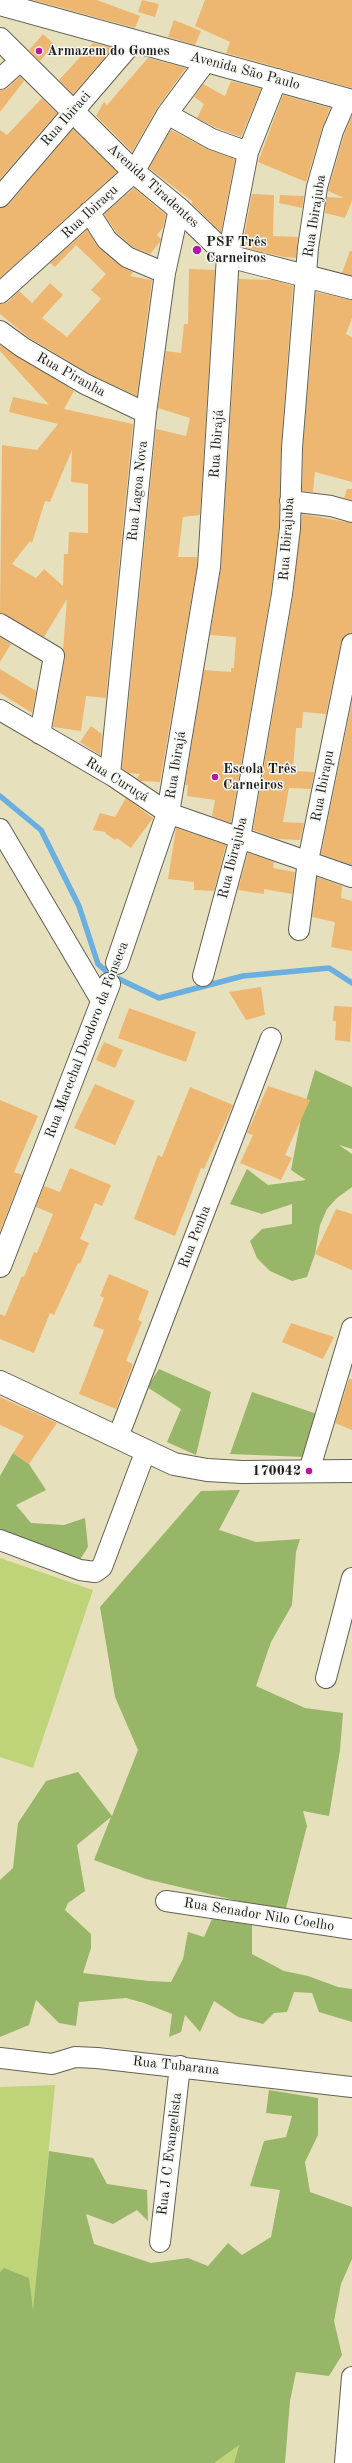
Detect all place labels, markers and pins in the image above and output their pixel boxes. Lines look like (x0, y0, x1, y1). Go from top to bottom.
place label: Armazem do Gomes (47, 43, 170, 59)
marker: Armazem do Gomes (34, 46, 44, 56)
place label: PSF Três Carneiros (206, 234, 267, 266)
marker: PSF Três Carneiros (191, 244, 203, 256)
place label: Escola Três Carneiros (223, 761, 296, 794)
marker: Escola Três Carneiros (210, 772, 220, 782)
place label: 170042 (252, 1463, 301, 1479)
marker: 170042 (304, 1466, 314, 1476)

